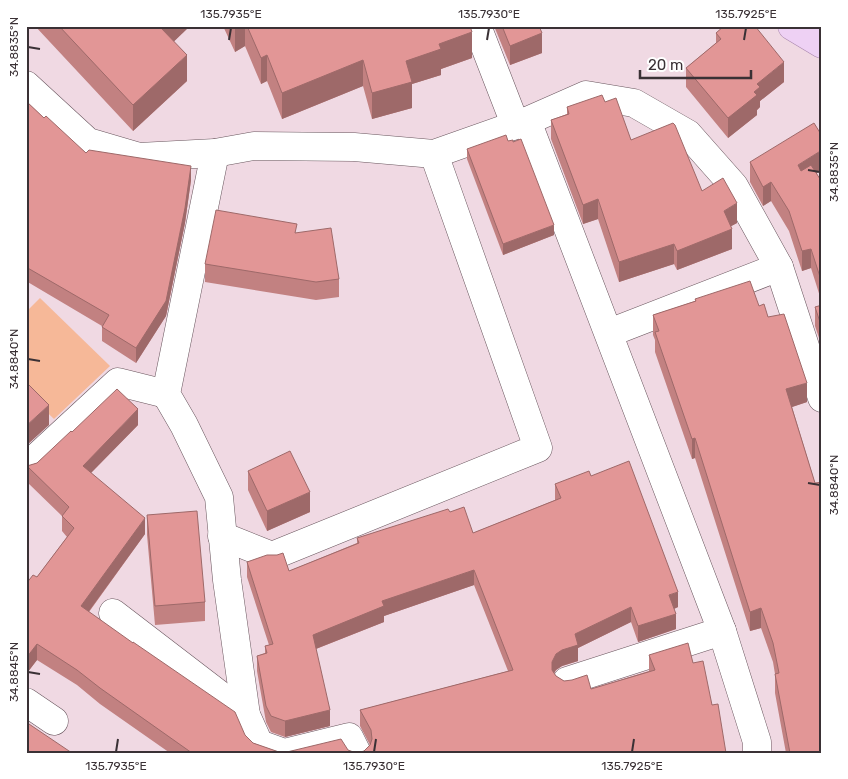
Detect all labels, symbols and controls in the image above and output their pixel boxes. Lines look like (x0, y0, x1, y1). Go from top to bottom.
text: 135.7935°E (200, 7, 262, 21)
text: 135.7930°E (458, 7, 520, 21)
text: 135.7925°E (715, 7, 777, 21)
text: 34.8835°N (7, 17, 21, 77)
scale bar (640, 48, 752, 80)
text: 20 m (648, 56, 683, 74)
text: 34.8835°N (827, 142, 841, 202)
text: 34.8840°N (7, 329, 21, 389)
text: 34.8840°N (827, 455, 841, 515)
text: 34.8845°N (7, 642, 21, 702)
text: 135.7935°E (85, 759, 147, 773)
text: 135.7930°E (343, 759, 405, 773)
text: 135.7925°E (601, 759, 663, 773)

